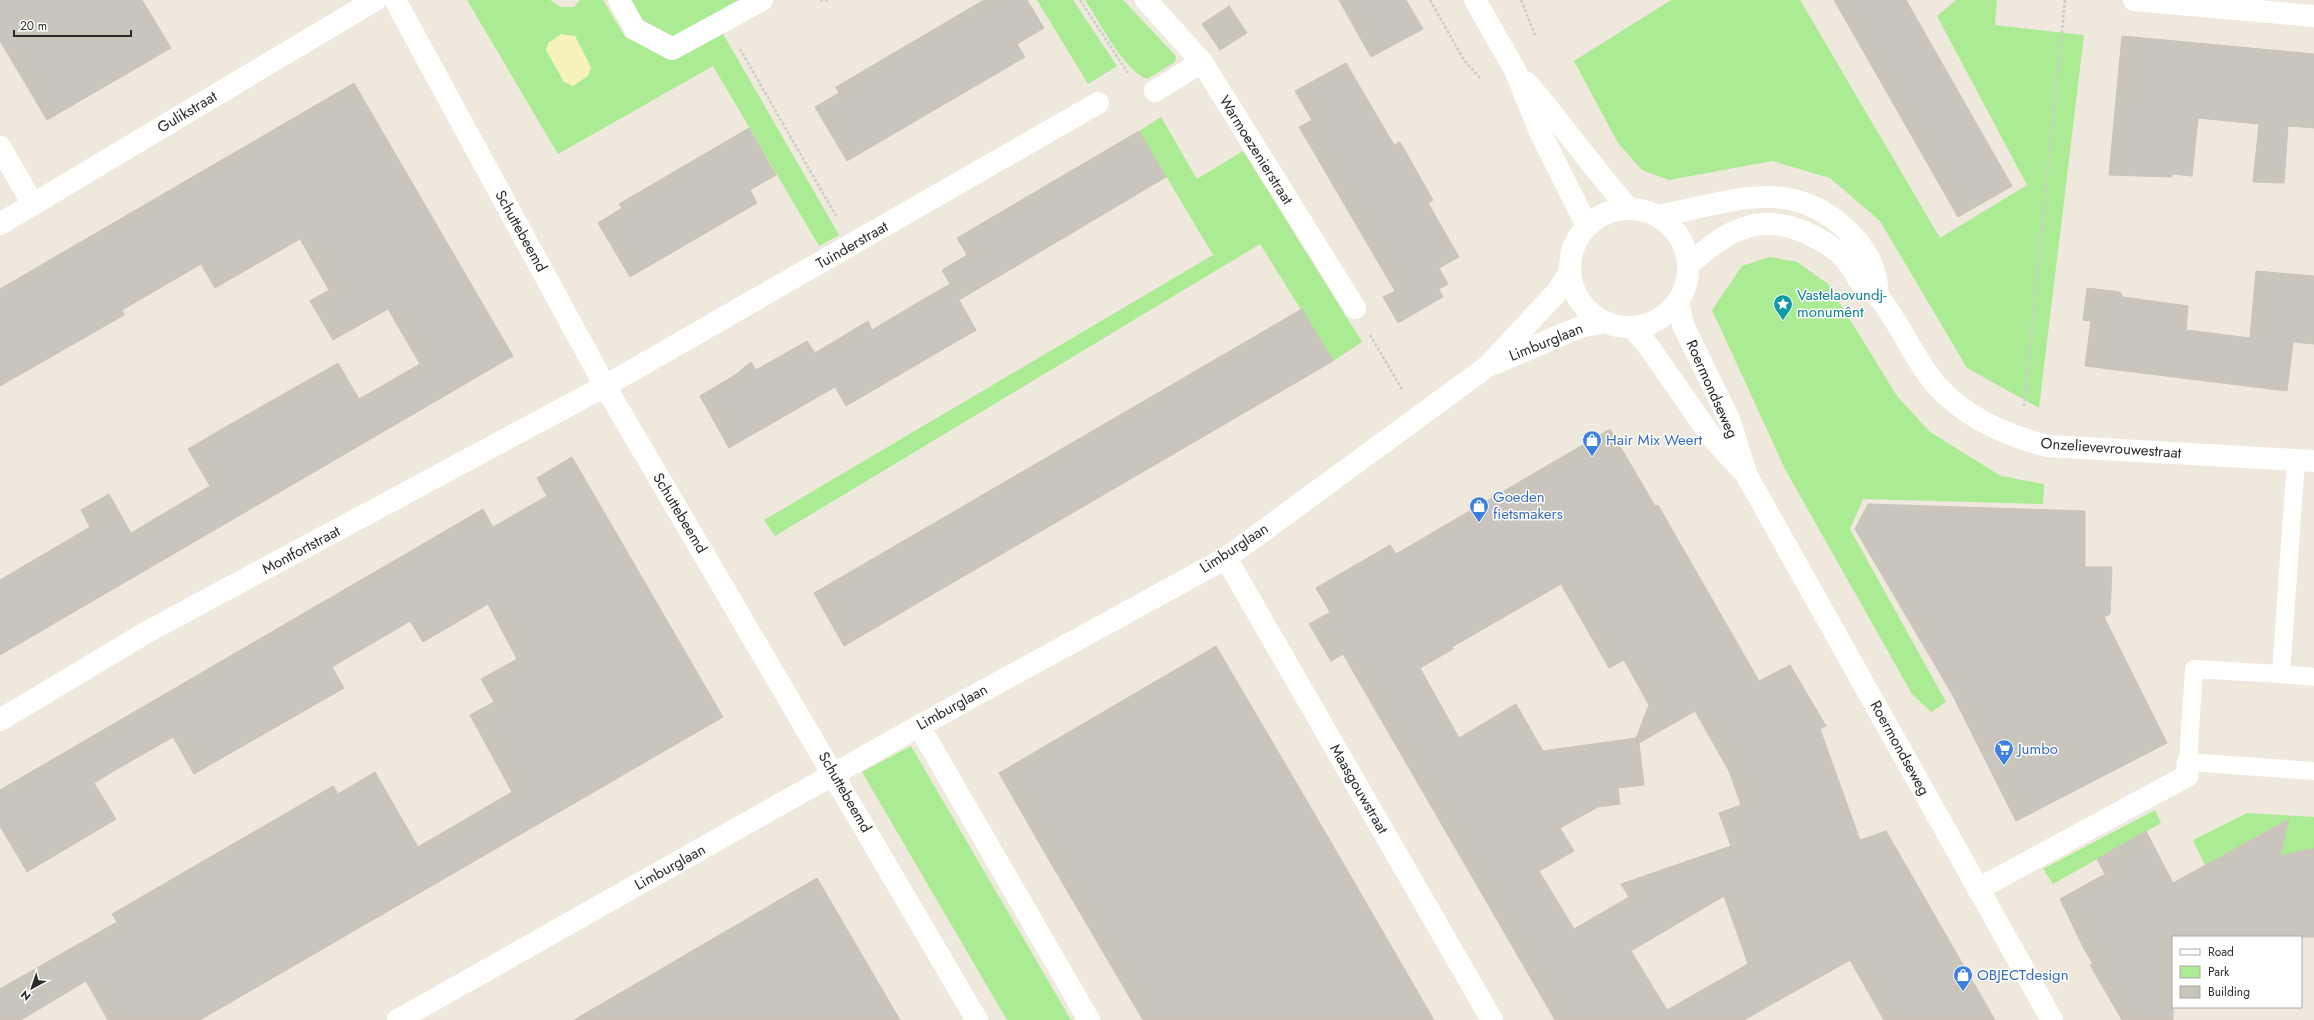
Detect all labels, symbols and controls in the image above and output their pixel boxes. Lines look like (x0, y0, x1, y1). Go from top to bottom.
scale bar (14, 12, 131, 38)
text: 20 m (20, 17, 47, 35)
street label: Gulikstraat (153, 85, 221, 138)
street label: Warmoezenierstraat (1214, 91, 1299, 209)
street label: Schuttebeemd (489, 186, 553, 276)
street label: Tuinderstraat (812, 215, 892, 274)
place label: Vastelaovundj- monumênt (1797, 284, 1887, 323)
place icon: Vastelaovundj- monumênt (1772, 293, 1794, 321)
street label: Limburglaan (1506, 317, 1586, 367)
street label: Roermondseweg (1680, 336, 1744, 442)
shop icon: Hair Mix Weert (1581, 429, 1603, 457)
place label: Hair Mix Weert (1606, 429, 1703, 451)
street label: Onzelievevrouwestraat (2040, 432, 2182, 464)
street label: Schuttebeemd (647, 469, 713, 557)
place label: Goeden fietsmakers (1493, 486, 1563, 525)
shop icon: Goeden fietsmakers (1468, 495, 1490, 523)
street label: Limburglaan (1195, 518, 1273, 578)
street label: Montfortstraat (258, 520, 344, 580)
street label: Limburglaan (913, 678, 991, 736)
street label: Roermondseweg (1865, 696, 1935, 800)
supermarket icon: Jumbo (1993, 738, 2015, 766)
place label: Jumbo (2016, 738, 2058, 760)
street label: Maasgouwstraat (1324, 740, 1394, 838)
street label: Schuttebeemd (813, 747, 877, 837)
street label: Limburglaan (631, 838, 709, 896)
legend (2172, 936, 2302, 1008)
text: Road (2208, 943, 2234, 961)
text: Park (2208, 963, 2230, 981)
shop icon: OBJECTdesign (1952, 964, 1974, 992)
place label: OBJECTdesign (1977, 964, 2069, 986)
north arrow (12, 968, 52, 1008)
text: Building (2208, 983, 2250, 1001)
text: N (17, 987, 34, 1005)

